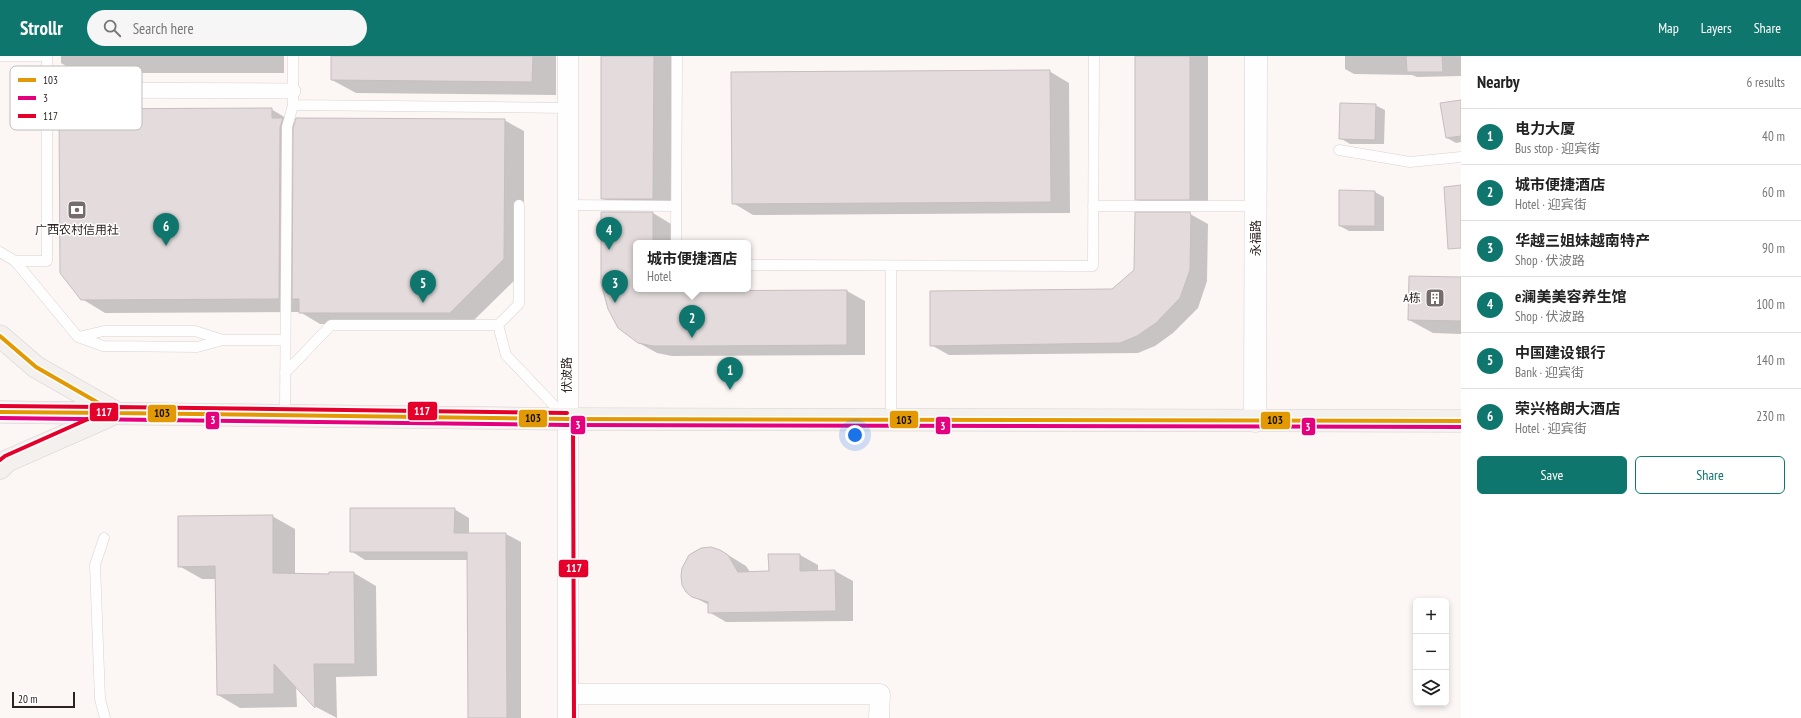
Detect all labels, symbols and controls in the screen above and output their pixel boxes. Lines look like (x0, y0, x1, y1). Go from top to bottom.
search box (87, 10, 367, 46)
text: Strollr (20, 16, 63, 40)
icon: search (101, 17, 123, 39)
text: Search here (133, 19, 194, 38)
text: Map (1658, 19, 1679, 37)
text: Layers (1701, 19, 1732, 37)
text: Share (1754, 19, 1781, 37)
legend (10, 66, 142, 130)
text: Nearby (1477, 71, 1520, 93)
text: 103 (43, 73, 58, 87)
text: 6 results (1746, 74, 1785, 91)
text: 3 (43, 91, 48, 105)
text: 117 (43, 109, 58, 123)
text: 电力大厦 (1515, 119, 1575, 138)
text: 1 (1487, 128, 1493, 145)
text: 40 m (1762, 128, 1785, 145)
text: Bus stop · 迎宾街 (1515, 140, 1600, 157)
text: 城市便捷酒店 (1515, 175, 1605, 194)
text: 2 (1487, 184, 1493, 201)
text: 60 m (1762, 184, 1785, 201)
text: Hotel · 迎宾街 (1515, 196, 1587, 213)
bank icon: 广西农村信用社 (66, 199, 88, 221)
pin: 6 (153, 213, 179, 246)
pin: 4 (596, 217, 622, 250)
street label: 永福路 (1248, 220, 1263, 256)
place label: 广西农村信用社 (35, 222, 119, 237)
text: 华越三姐妹越南特产 (1515, 231, 1650, 250)
popup (633, 240, 751, 292)
text: 3 (1487, 240, 1493, 257)
text: 90 m (1762, 240, 1785, 257)
text: 城市便捷酒店 (647, 249, 737, 268)
text: Shop · 伏波路 (1515, 252, 1585, 269)
text: Hotel (647, 268, 671, 285)
pin: 5 (410, 270, 436, 303)
pin: 3 (602, 270, 628, 303)
building icon: A栋 (1424, 287, 1446, 309)
text: e澜美美容养生馆 (1515, 287, 1626, 306)
place label: A栋 (1403, 290, 1421, 305)
text: 4 (1487, 296, 1493, 313)
text: 100 m (1756, 296, 1785, 313)
pin: 2 (679, 305, 705, 338)
text: Shop · 伏波路 (1515, 308, 1585, 325)
text: 中国建设银行 (1515, 343, 1605, 362)
text: 5 (1487, 352, 1493, 369)
text: 140 m (1756, 352, 1785, 369)
street label: 伏波路 (559, 357, 574, 393)
pin: 1 (717, 357, 743, 390)
text: Bank · 迎宾街 (1515, 364, 1584, 381)
text: 荣兴格朗大酒店 (1515, 399, 1620, 418)
line badge: 117 (407, 401, 438, 421)
line badge: 117 (89, 402, 119, 422)
line badge: 103 (147, 404, 177, 423)
text: 117 (414, 404, 430, 418)
text: 117 (96, 405, 112, 419)
text: 103 (154, 406, 170, 420)
text: 6 (1487, 408, 1493, 425)
text: 230 m (1756, 408, 1785, 425)
line badge: 103 (518, 409, 548, 428)
line badge: 103 (889, 410, 919, 429)
line badge: 3 (205, 411, 220, 430)
text: 103 (525, 411, 541, 425)
line badge: 103 (1260, 411, 1291, 430)
text: 3 (210, 413, 216, 427)
text: 103 (896, 413, 912, 427)
text: 103 (1267, 413, 1283, 427)
line badge: 3 (570, 415, 586, 435)
line badge: 3 (935, 416, 951, 435)
line badge: 3 (1301, 417, 1316, 436)
text: 3 (575, 418, 581, 432)
text: 3 (940, 419, 946, 433)
text: 3 (1305, 420, 1311, 434)
text: Hotel · 迎宾街 (1515, 420, 1587, 437)
your location (845, 425, 865, 445)
button: Save (1477, 456, 1627, 494)
button: Share (1635, 456, 1785, 494)
line badge: 117 (558, 559, 589, 578)
text: 117 (566, 561, 582, 575)
map controls (1413, 598, 1449, 706)
button: + (1413, 598, 1449, 634)
button: − (1413, 634, 1449, 670)
button: layers (1413, 670, 1449, 706)
scale bar (12, 690, 75, 709)
text: 20 m (18, 692, 37, 706)

